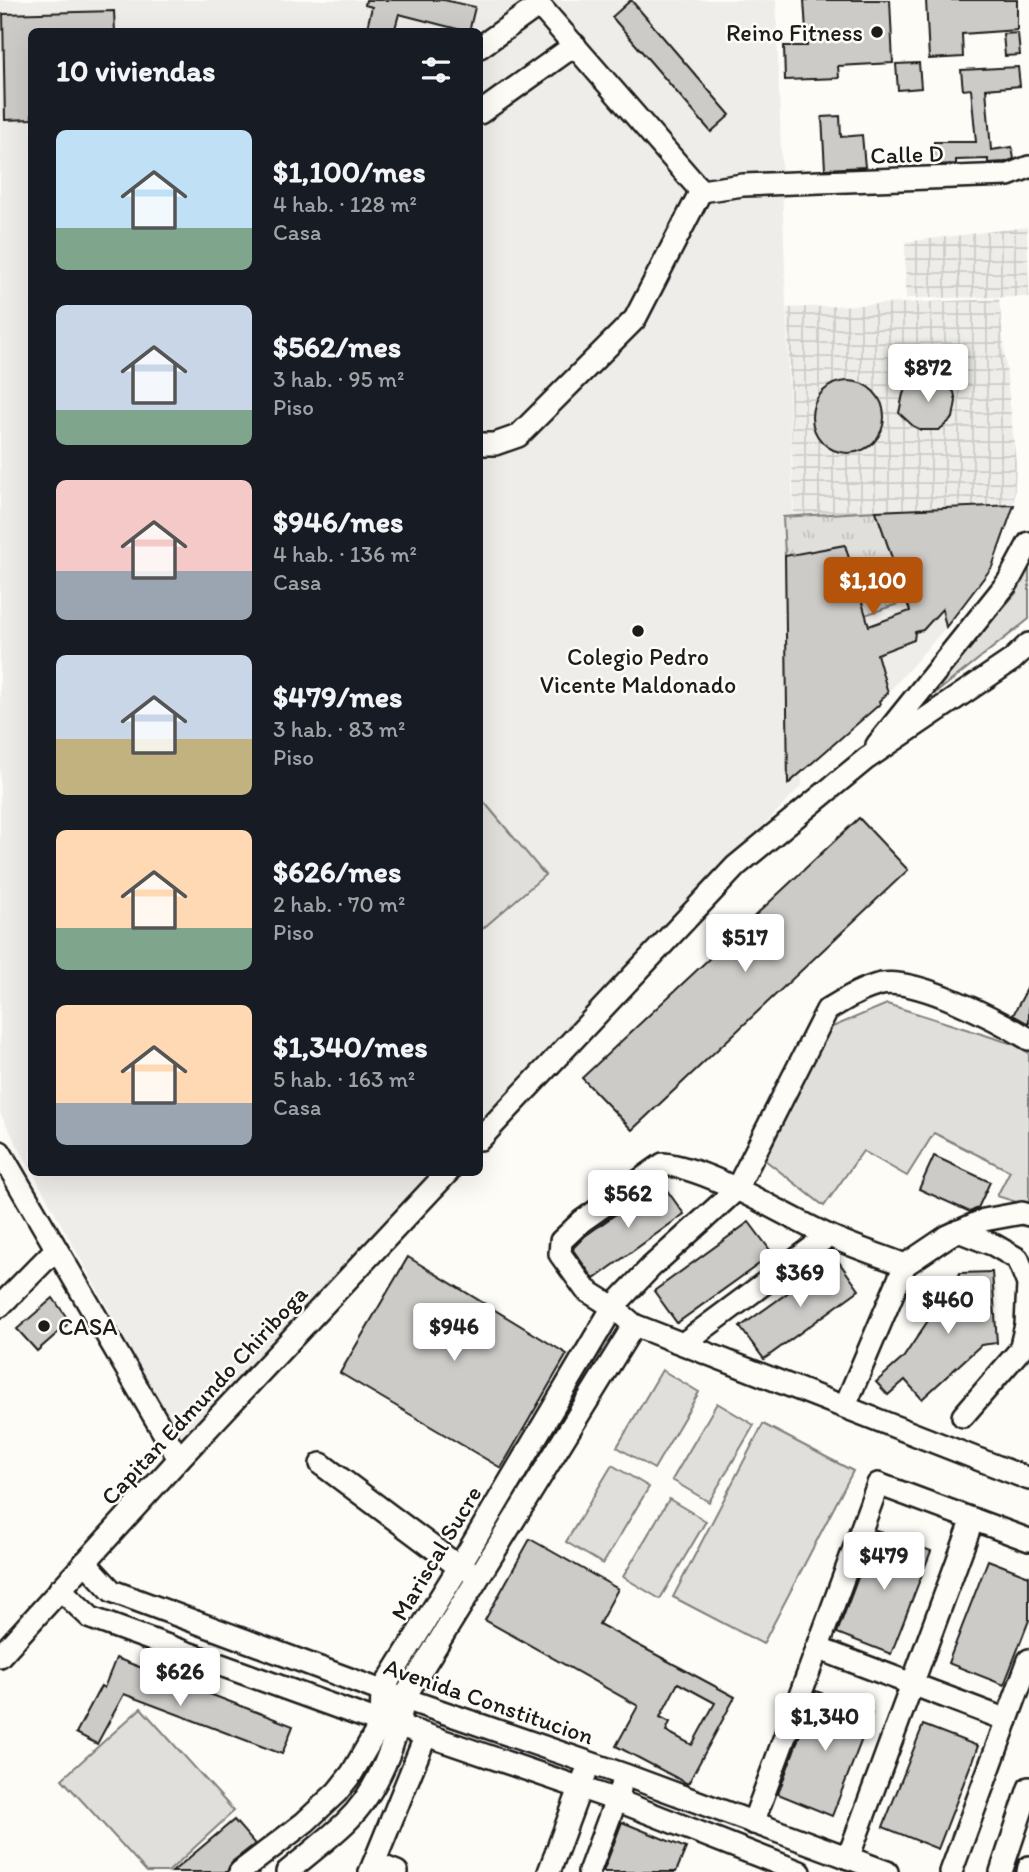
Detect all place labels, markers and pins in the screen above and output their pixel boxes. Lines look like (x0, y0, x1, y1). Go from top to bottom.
place label: Reino Fitness (726, 18, 863, 47)
marker: Reino Fitness (869, 24, 885, 40)
pin: $872 (887, 344, 969, 404)
pin: $1,100 (816, 558, 930, 617)
marker: Colegio Pedro Vicente Maldonado (630, 623, 646, 639)
place label: Colegio Pedro Vicente Maldonado (540, 642, 736, 699)
pin: $517 (704, 914, 786, 974)
pin: $562 (587, 1170, 669, 1230)
pin: $369 (759, 1250, 841, 1309)
pin: $460 (907, 1276, 989, 1336)
pin: $946 (413, 1304, 495, 1363)
place label: CASA (58, 1312, 118, 1341)
marker: CASA (36, 1318, 52, 1334)
pin: $479 (843, 1532, 925, 1592)
pin: $626 (139, 1648, 221, 1708)
pin: $1,340 (768, 1694, 882, 1753)

